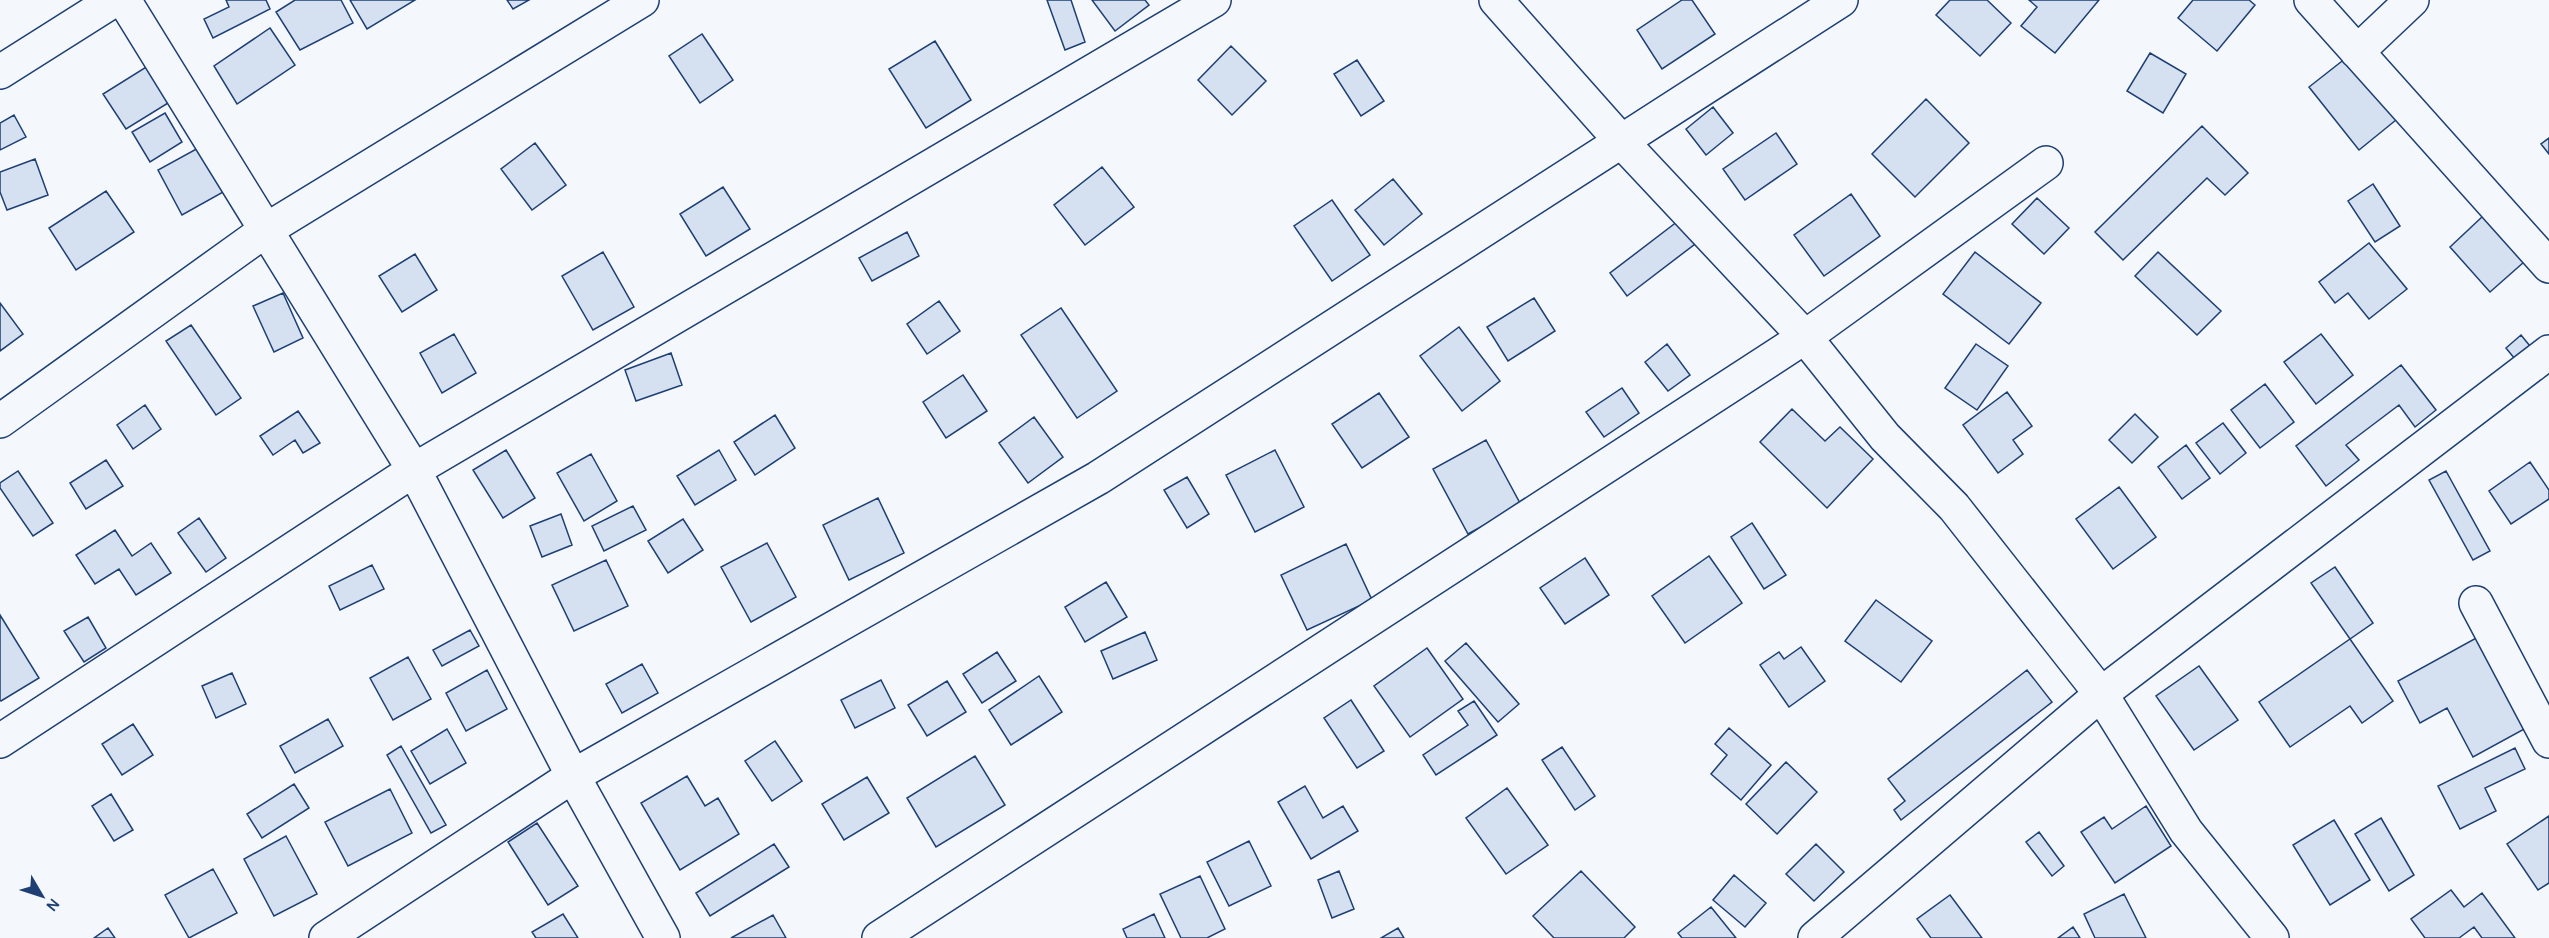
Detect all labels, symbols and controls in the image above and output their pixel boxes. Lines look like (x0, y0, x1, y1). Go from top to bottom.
north arrow (12, 866, 72, 926)
text: N (42, 895, 64, 916)

